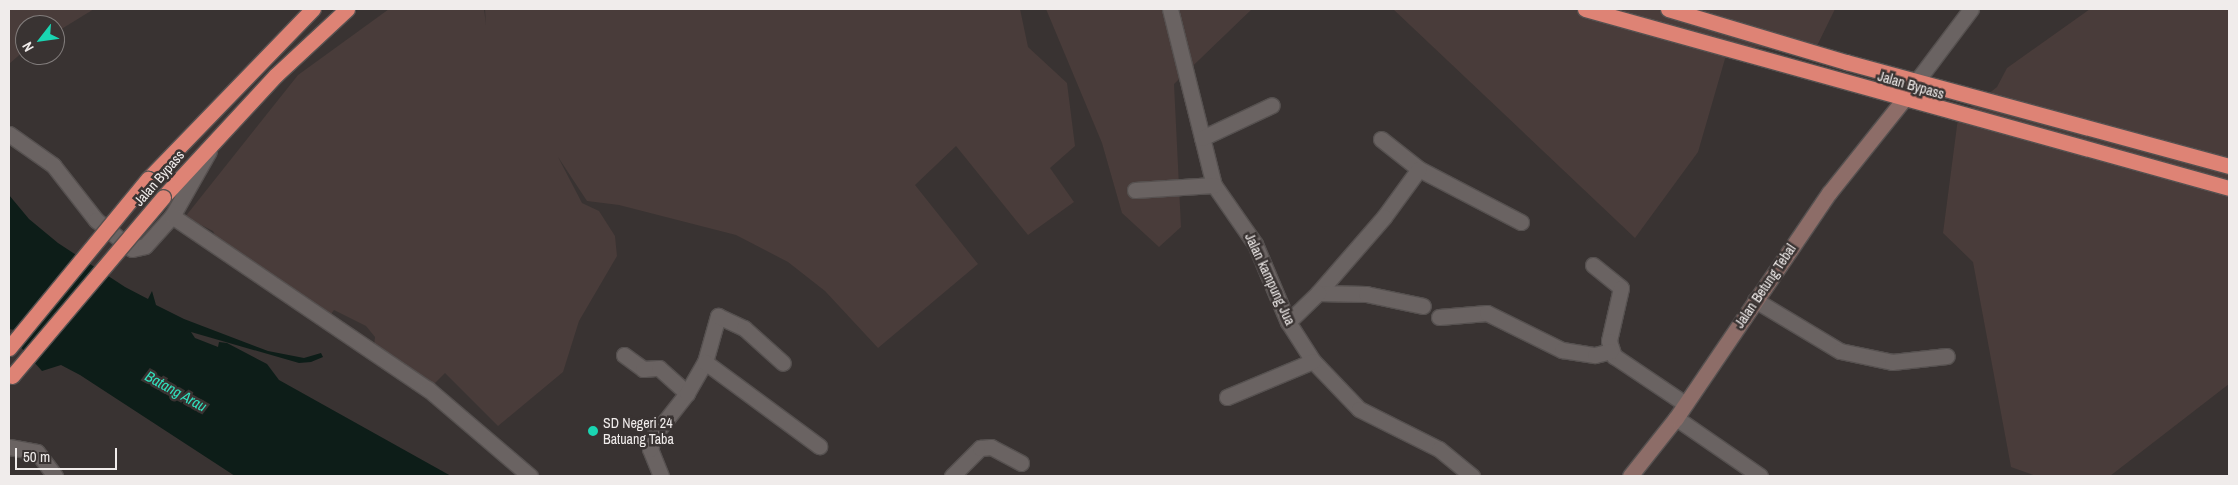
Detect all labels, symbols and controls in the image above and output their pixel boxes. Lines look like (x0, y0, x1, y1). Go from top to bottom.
north arrow (15, 15, 65, 65)
text: N (18, 39, 38, 55)
street label: Jalan Bypass (1876, 68, 1946, 102)
street label: Jalan Bypass (130, 147, 188, 209)
street label: Jalan kampung Jua (1241, 230, 1299, 328)
street label: Jalan Betung Tebal (1731, 241, 1799, 331)
water label: Batang Arau (142, 367, 210, 415)
place label: SD Negeri 24 Batuang Taba (603, 415, 674, 448)
marker: SD Negeri 24 Batuang Taba (587, 425, 599, 437)
scale bar (18, 438, 120, 470)
text: 50 m (23, 446, 50, 467)

